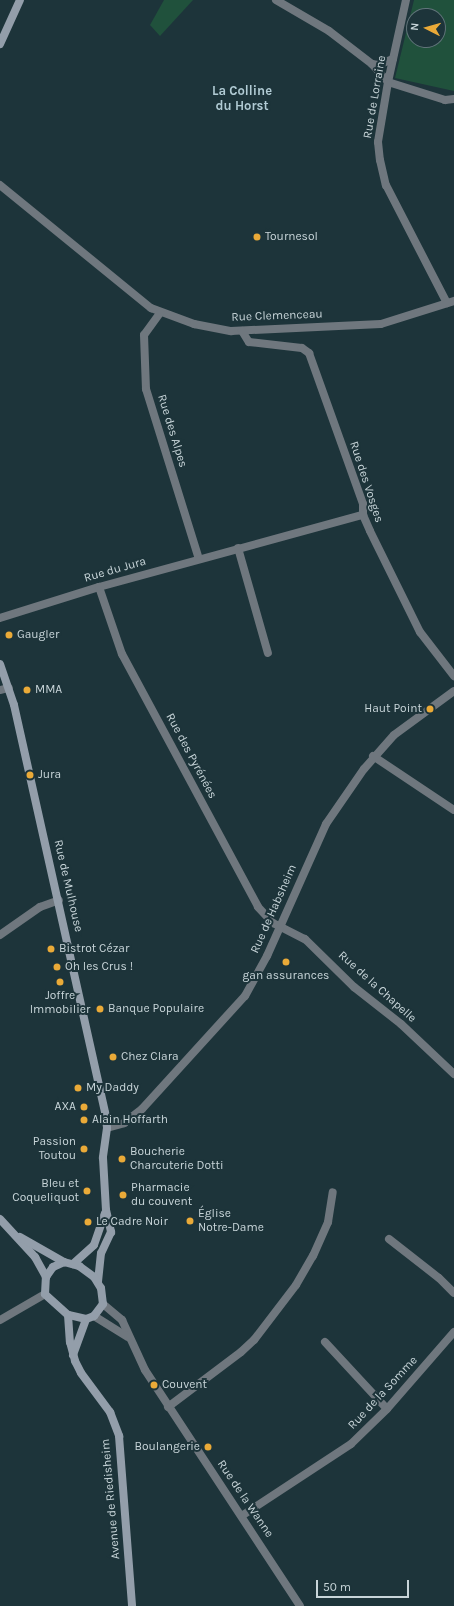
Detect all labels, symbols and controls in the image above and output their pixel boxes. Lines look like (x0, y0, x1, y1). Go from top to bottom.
north arrow (406, 8, 446, 48)
text: N (408, 22, 421, 31)
street label: Rue de Lorraine (361, 54, 389, 140)
district label: La Colline du Horst (212, 84, 272, 115)
place label: Tournesol (265, 230, 318, 244)
marker: Tournesol (252, 232, 262, 242)
street label: Rue Clemenceau (231, 307, 323, 325)
street label: Rue des Alpes (154, 393, 190, 469)
street label: Rue des Vosges (346, 440, 386, 524)
street label: Rue du Jura (82, 554, 148, 586)
place label: Gaugler (17, 628, 59, 642)
marker: Gaugler (4, 630, 14, 640)
place label: MMA (35, 683, 62, 697)
marker: MMA (22, 685, 32, 695)
place label: Haut Point (364, 702, 422, 716)
marker: Haut Point (425, 704, 435, 714)
street label: Rue des Pyrénées (162, 711, 220, 801)
place label: Jura (38, 768, 61, 782)
marker: Jura (25, 770, 35, 780)
street label: Rue de Mulhouse (50, 839, 86, 933)
street label: Rue de Habsheim (248, 862, 300, 956)
place label: Bistrot Cézar (59, 942, 129, 956)
marker: Bistrot Cézar (46, 944, 56, 954)
street label: Rue de la Chapelle (335, 948, 419, 1026)
marker: gan assurances (281, 957, 291, 967)
place label: Oh les Crus ! (65, 960, 133, 974)
marker: Oh les Crus ! (52, 962, 62, 972)
place label: gan assurances (243, 969, 329, 983)
marker: Joffre Immobilier (55, 977, 65, 987)
place label: Joffre Immobilier (30, 989, 90, 1017)
place label: Banque Populaire (108, 1002, 204, 1016)
marker: Banque Populaire (95, 1004, 105, 1014)
place label: Chez Clara (121, 1050, 179, 1064)
marker: Chez Clara (108, 1052, 118, 1062)
place label: My Daddy (86, 1081, 139, 1095)
marker: My Daddy (73, 1083, 83, 1093)
place label: AXA (55, 1100, 76, 1114)
marker: AXA (79, 1102, 89, 1112)
place label: Alain Hoffarth (92, 1113, 168, 1127)
marker: Alain Hoffarth (79, 1115, 89, 1125)
place label: Passion Toutou (33, 1135, 76, 1163)
marker: Passion Toutou (79, 1144, 89, 1154)
place label: Boucherie Charcuterie Dotti (130, 1145, 224, 1173)
marker: Boucherie Charcuterie Dotti (117, 1154, 127, 1164)
place label: Bleu et Coqueliquot (12, 1177, 79, 1205)
place label: Pharmacie du couvent (131, 1181, 192, 1209)
marker: Bleu et Coqueliquot (82, 1186, 92, 1196)
marker: Pharmacie du couvent (118, 1190, 128, 1200)
place label: Église Notre-Dame (198, 1207, 264, 1235)
place label: Le Cadre Noir (96, 1215, 168, 1229)
marker: Église Notre-Dame (185, 1216, 195, 1226)
marker: Le Cadre Noir (83, 1217, 93, 1227)
street label: Rue de la Somme (345, 1353, 421, 1433)
place label: Couvent (162, 1378, 207, 1392)
marker: Couvent (149, 1380, 159, 1390)
street label: Avenue de Riedisheim (99, 1438, 123, 1560)
place label: Boulangerie (134, 1440, 200, 1454)
marker: Boulangerie (203, 1442, 213, 1452)
street label: Rue de la Wanne (214, 1458, 276, 1540)
scale bar (318, 1572, 411, 1598)
text: 50 m (323, 1580, 351, 1594)

